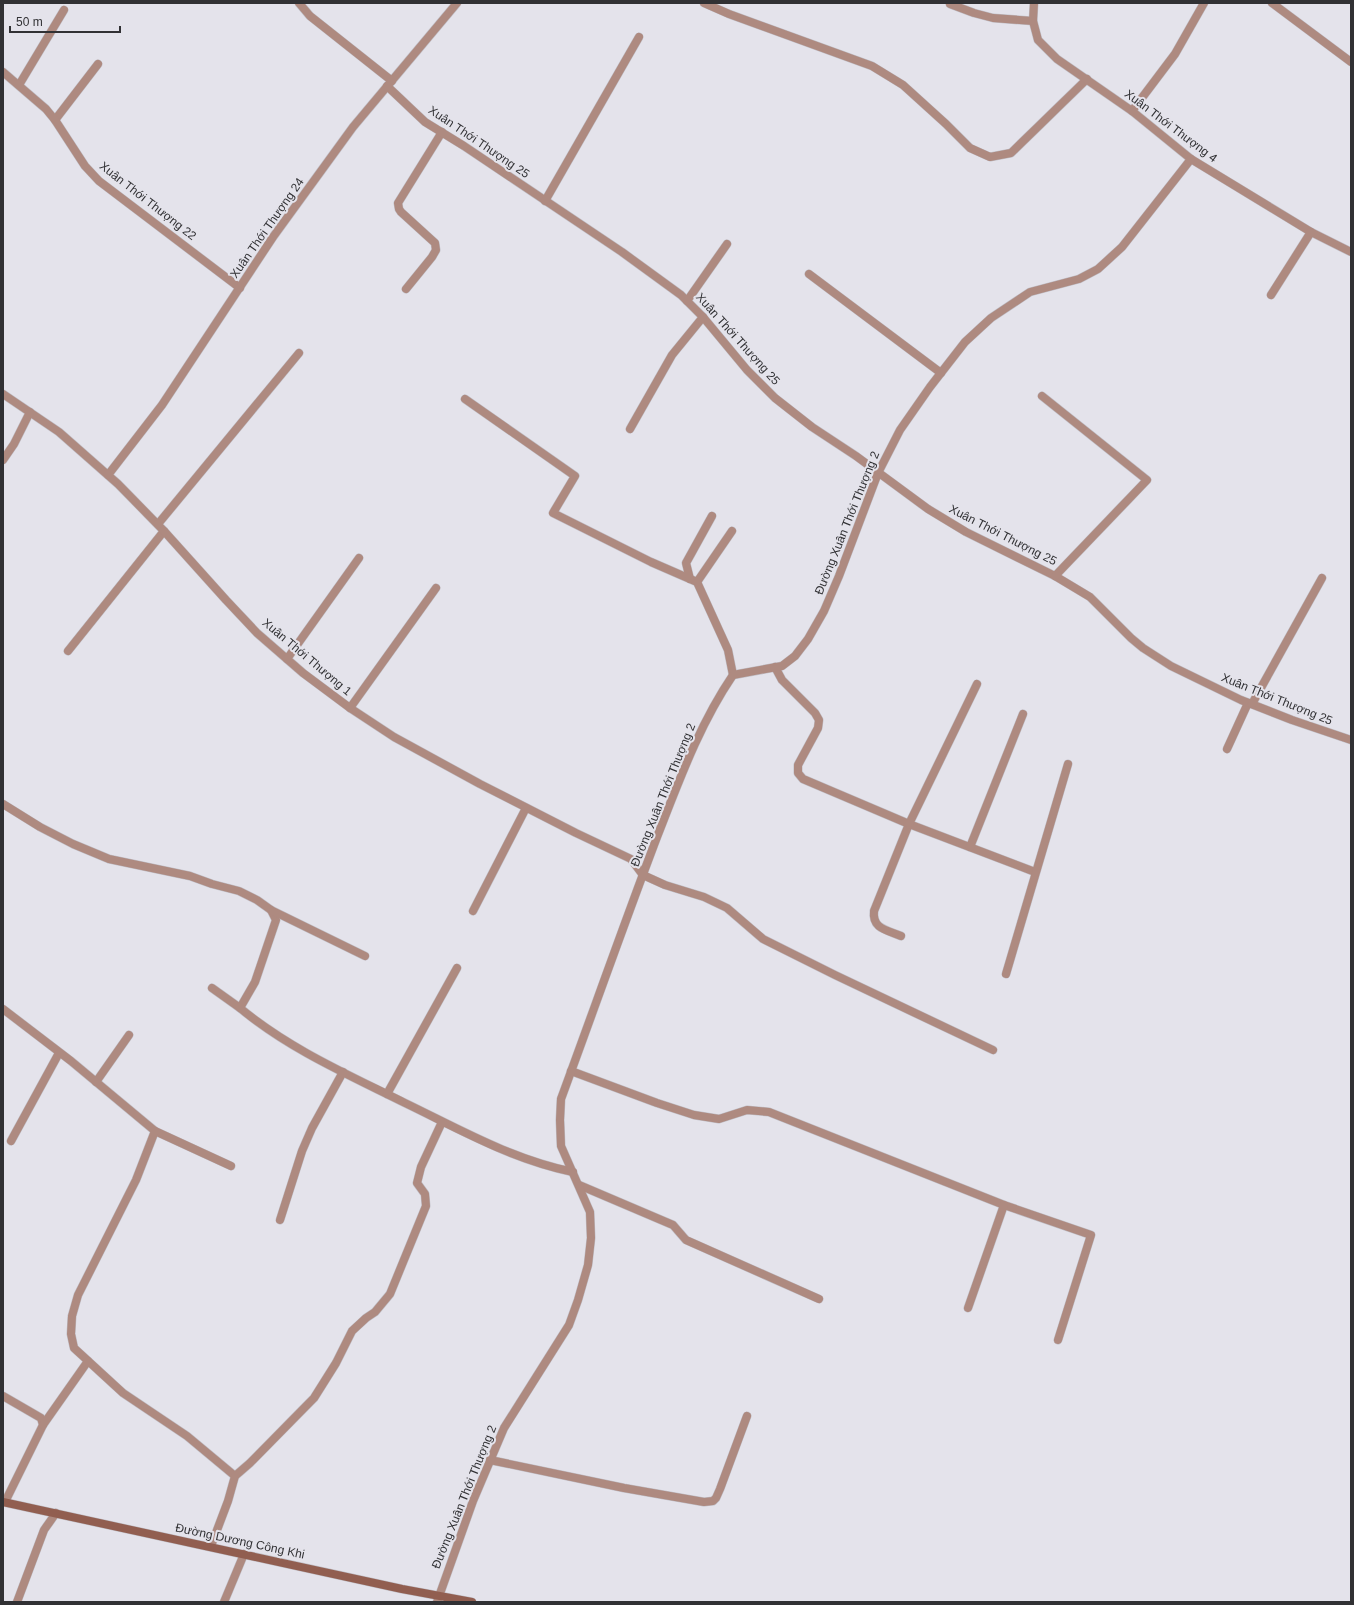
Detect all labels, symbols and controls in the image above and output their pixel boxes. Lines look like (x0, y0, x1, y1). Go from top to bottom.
scale bar (10, 8, 120, 34)
text: 50 m (16, 15, 43, 29)
street label: Xuân Thới Thượng 4 (1122, 87, 1220, 166)
street label: Xuân Thới Thượng 25 (426, 103, 532, 181)
street label: Xuân Thới Thượng 22 (97, 159, 199, 243)
street label: Xuân Thới Thượng 24 (227, 175, 307, 281)
street label: Xuân Thới Thượng 25 (693, 290, 783, 388)
street label: Đường Xuân Thới Thượng 2 (812, 449, 882, 597)
street label: Xuân Thới Thượng 25 (947, 502, 1059, 568)
street label: Xuân Thới Thượng 1 (260, 616, 355, 699)
street label: Xuân Thới Thượng 25 (1219, 670, 1335, 728)
street label: Đường Xuân Thới Thượng 2 (628, 721, 698, 869)
street label: Đường Xuân Thới Thượng 2 (429, 1423, 499, 1571)
street label: Đường Dương Công Khi (174, 1520, 306, 1562)

